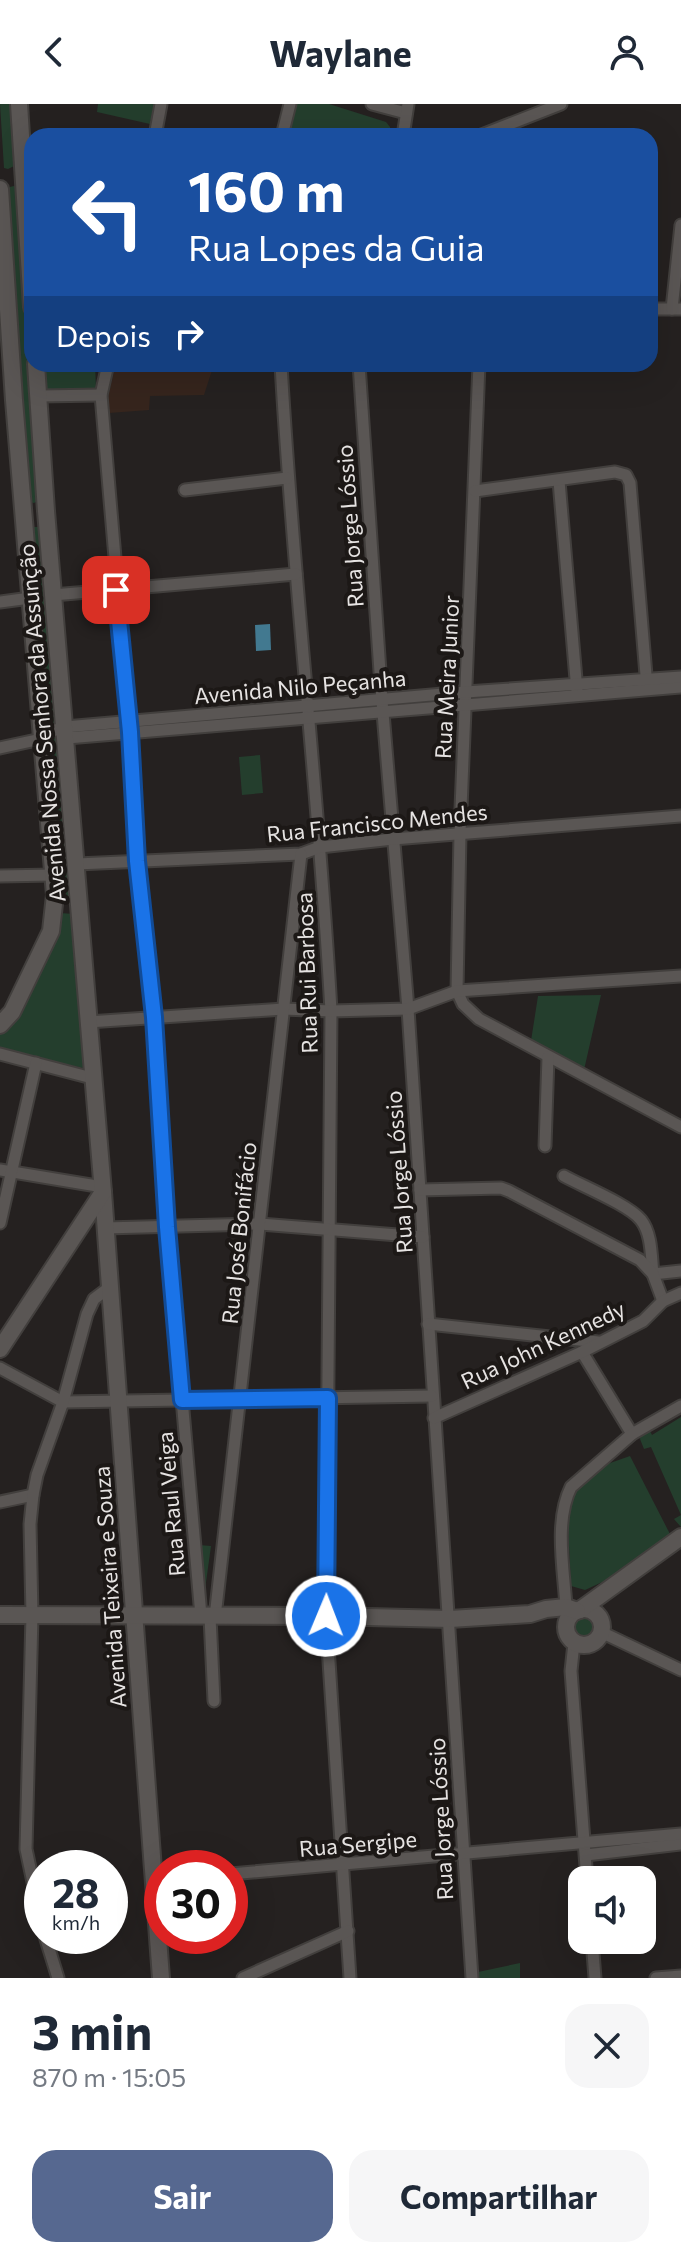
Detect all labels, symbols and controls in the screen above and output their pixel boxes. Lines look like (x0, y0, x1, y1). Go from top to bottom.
icon: back (32, 30, 76, 74)
text: Waylane (269, 30, 412, 74)
icon: person (605, 30, 649, 74)
text: 160 m (188, 155, 345, 224)
icon: left (56, 160, 160, 264)
text: Rua Lopes da Guia (188, 224, 485, 268)
icon: right (167, 312, 211, 356)
text: Depois (56, 316, 151, 353)
street label: Rua Jorge Lóssio (330, 444, 369, 608)
street label: Avenida Nossa Senhora da Assunção (12, 543, 71, 903)
pin (82, 556, 150, 624)
icon: arrive (94, 568, 138, 612)
street label: Rua Meira Junior (429, 594, 464, 760)
street label: Avenida Nilo Peçanha (193, 664, 407, 709)
street label: Rua Francisco Mendes (265, 797, 489, 848)
street label: Rua Rui Barbosa (290, 892, 323, 1054)
street label: Rua Jorge Lóssio (379, 1090, 418, 1254)
street label: Rua José Bonifácio (216, 1141, 261, 1325)
street label: Rua John Kennedy (456, 1295, 629, 1394)
street label: Rua Raul Veiga (151, 1431, 190, 1577)
street label: Avenida Teixeira e Souza (88, 1465, 131, 1709)
position arrow (284, 1574, 368, 1658)
street label: Rua Jorge Lóssio (423, 1737, 458, 1901)
street label: Rua Sergipe (298, 1825, 418, 1862)
speed limit sign: 30 (144, 1850, 248, 1954)
map controls (568, 1866, 656, 1954)
button: sound (568, 1866, 656, 1954)
text: 28 (52, 1867, 100, 1916)
text: km/h (52, 1910, 100, 1934)
text: 3 min (32, 2001, 152, 2060)
button: close (565, 2004, 649, 2088)
text: 870 m · 15:05 (32, 2061, 186, 2092)
button: Sair (32, 2150, 333, 2242)
button: Compartilhar (349, 2150, 649, 2242)

